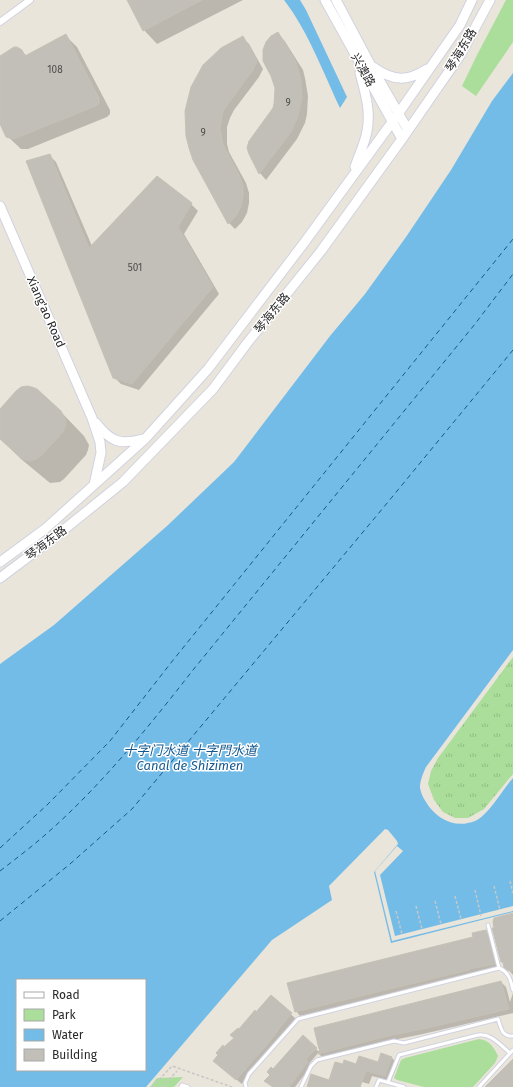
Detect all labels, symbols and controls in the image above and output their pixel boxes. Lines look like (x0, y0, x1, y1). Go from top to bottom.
street label: 琴海东路 (443, 26, 479, 74)
street label: 兴澳路 (348, 51, 378, 89)
house number: 108 (47, 64, 63, 76)
house number: 9 (285, 97, 291, 109)
house number: 9 (200, 127, 206, 139)
house number: 501 (128, 262, 142, 274)
street label: Xiang'ao Road (24, 274, 68, 350)
street label: 琴海东路 (251, 290, 293, 336)
street label: 琴海东路 (23, 523, 69, 563)
water label: 十字门水道 十字門水道 Canal de Shizimen (123, 743, 259, 773)
legend (16, 979, 146, 1071)
text: Road (52, 988, 80, 1002)
text: Park (52, 1008, 76, 1022)
text: Water (52, 1028, 84, 1042)
text: Building (52, 1048, 98, 1062)

